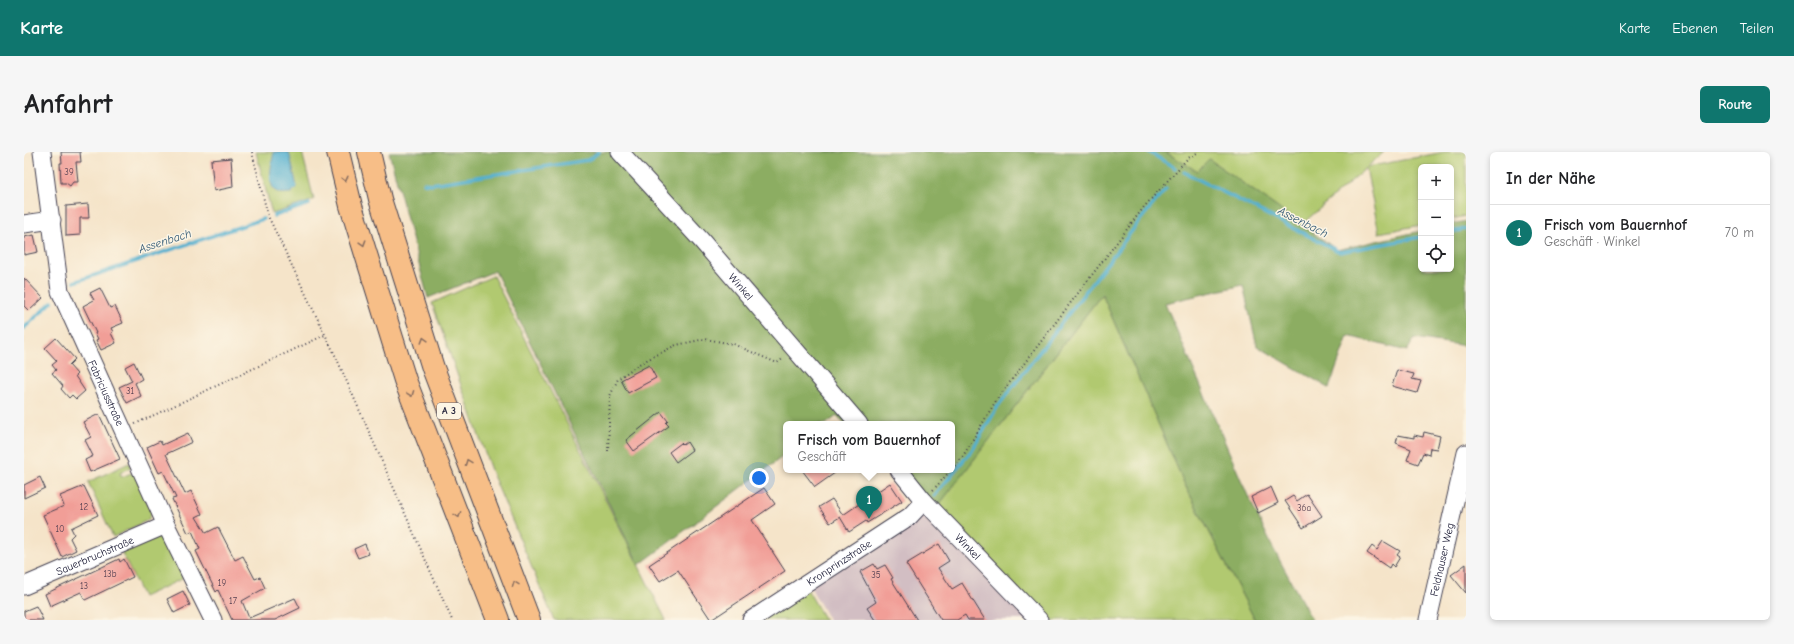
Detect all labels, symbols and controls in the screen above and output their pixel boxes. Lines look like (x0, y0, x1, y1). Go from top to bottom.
text: Karte (20, 17, 63, 39)
text: Karte (1619, 20, 1650, 37)
text: Ebenen (1672, 20, 1718, 37)
text: Teilen (1740, 20, 1774, 37)
button: Route (1700, 86, 1770, 123)
text: Anfahrt (24, 88, 113, 120)
map controls (1418, 164, 1454, 272)
button: + (1418, 164, 1454, 200)
house number: 39 (64, 167, 74, 177)
text: In der Nähe (1506, 169, 1595, 188)
one-way arrow (340, 176, 348, 182)
button: − (1418, 200, 1454, 236)
water label: Assenbach (1275, 203, 1330, 241)
text: Frisch vom Bauernhof (1544, 216, 1687, 234)
text: 1 (1516, 225, 1522, 240)
text: 70 m (1725, 225, 1754, 240)
water label: Assenbach (136, 226, 193, 256)
text: Geschäft · Winkel (1544, 234, 1640, 249)
button: locate (1418, 236, 1454, 272)
one-way arrow (358, 240, 367, 247)
street label: Winkel (726, 271, 756, 303)
one-way arrow (420, 337, 429, 344)
street label: Fabriciusstraße (86, 358, 127, 428)
house number: 31 (126, 386, 134, 396)
one-way arrow (406, 390, 414, 397)
road number: A 3 (437, 403, 461, 419)
popup (783, 421, 955, 473)
text: Frisch vom Bauernhof (798, 431, 940, 449)
text: Geschäft (798, 449, 846, 464)
one-way arrow (465, 459, 473, 466)
your location (749, 468, 769, 488)
pin: 1 (856, 486, 882, 519)
house number: 12 (80, 502, 88, 512)
house number: 36a (1297, 503, 1311, 513)
one-way arrow (453, 512, 461, 519)
street label: Feldhauser Weg (1427, 522, 1456, 598)
house number: 10 (55, 524, 65, 534)
street label: Winkel (952, 531, 983, 562)
street label: Sauerbruchstraße (54, 533, 136, 578)
street label: Kronprinzstraße (804, 536, 874, 588)
house number: 13b (104, 569, 117, 579)
house number: 35 (871, 570, 881, 580)
house number: 19 (218, 578, 226, 588)
one-way arrow (511, 580, 519, 587)
house number: 13 (80, 581, 88, 591)
house number: 17 (229, 596, 238, 606)

